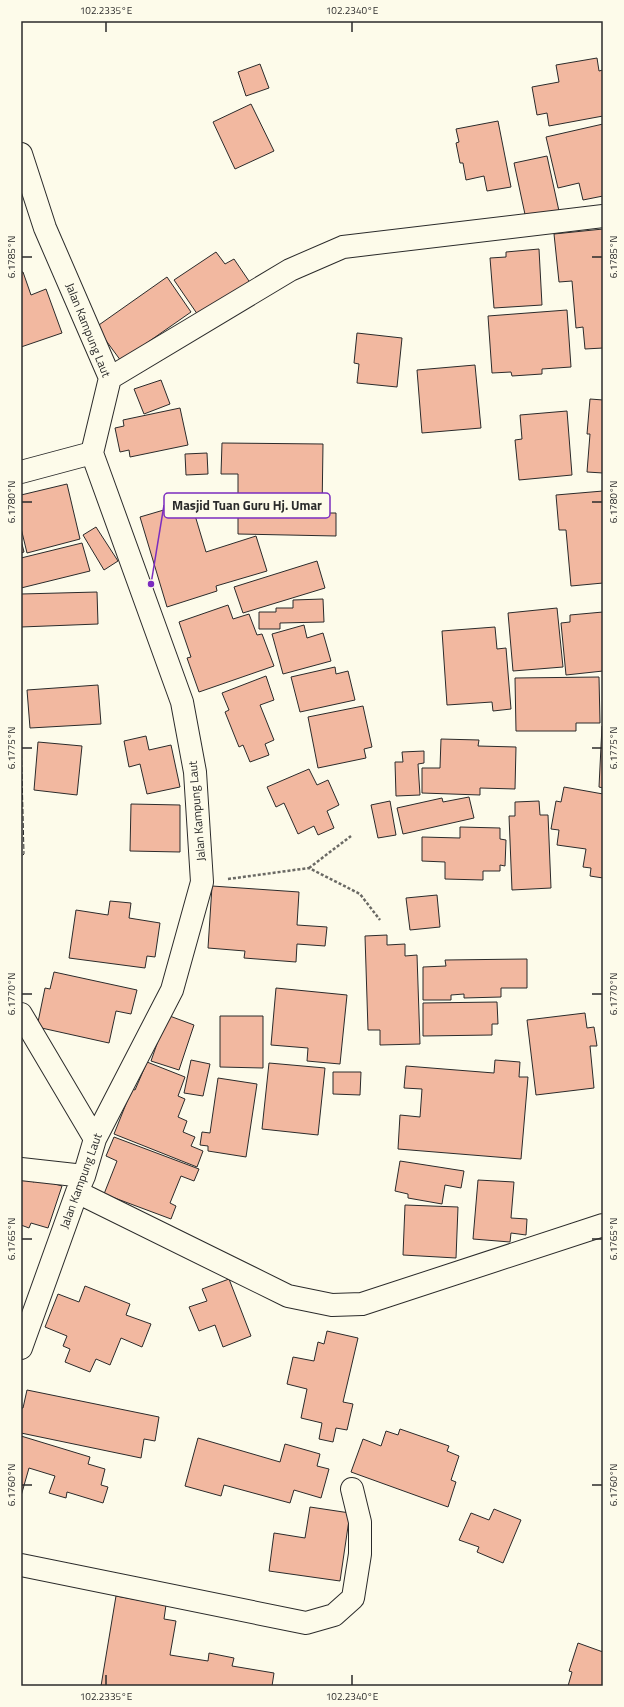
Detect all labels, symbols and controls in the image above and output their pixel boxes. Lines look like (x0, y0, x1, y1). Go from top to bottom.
text: 102.2335°E (80, 3, 133, 18)
text: 102.2340°E (326, 3, 379, 18)
text: 6.1785°N (4, 236, 19, 278)
text: 6.1785°N (606, 236, 621, 278)
street label: Jalan Kampung Laut (61, 280, 116, 381)
text: 6.1780°N (4, 481, 19, 523)
text: 6.1780°N (606, 481, 621, 523)
callout: Masjid Tuan Guru Hj. Umar (164, 493, 330, 518)
text: Masjid Tuan Guru Hj. Umar (172, 495, 322, 515)
text: 6.1775°N (4, 727, 19, 769)
text: 6.1775°N (606, 727, 621, 769)
street label: Jalan Kampung Laut (183, 759, 210, 862)
text: 6.1770°N (4, 973, 19, 1015)
text: 6.1770°N (606, 973, 621, 1015)
street label: Jalan Kampung Laut (54, 1130, 107, 1231)
text: 6.1765°N (4, 1218, 19, 1260)
text: 6.1765°N (606, 1218, 621, 1260)
text: 6.1760°N (4, 1464, 19, 1506)
text: 6.1760°N (606, 1464, 621, 1506)
text: 102.2335°E (80, 1689, 133, 1704)
text: 102.2340°E (326, 1689, 379, 1704)

